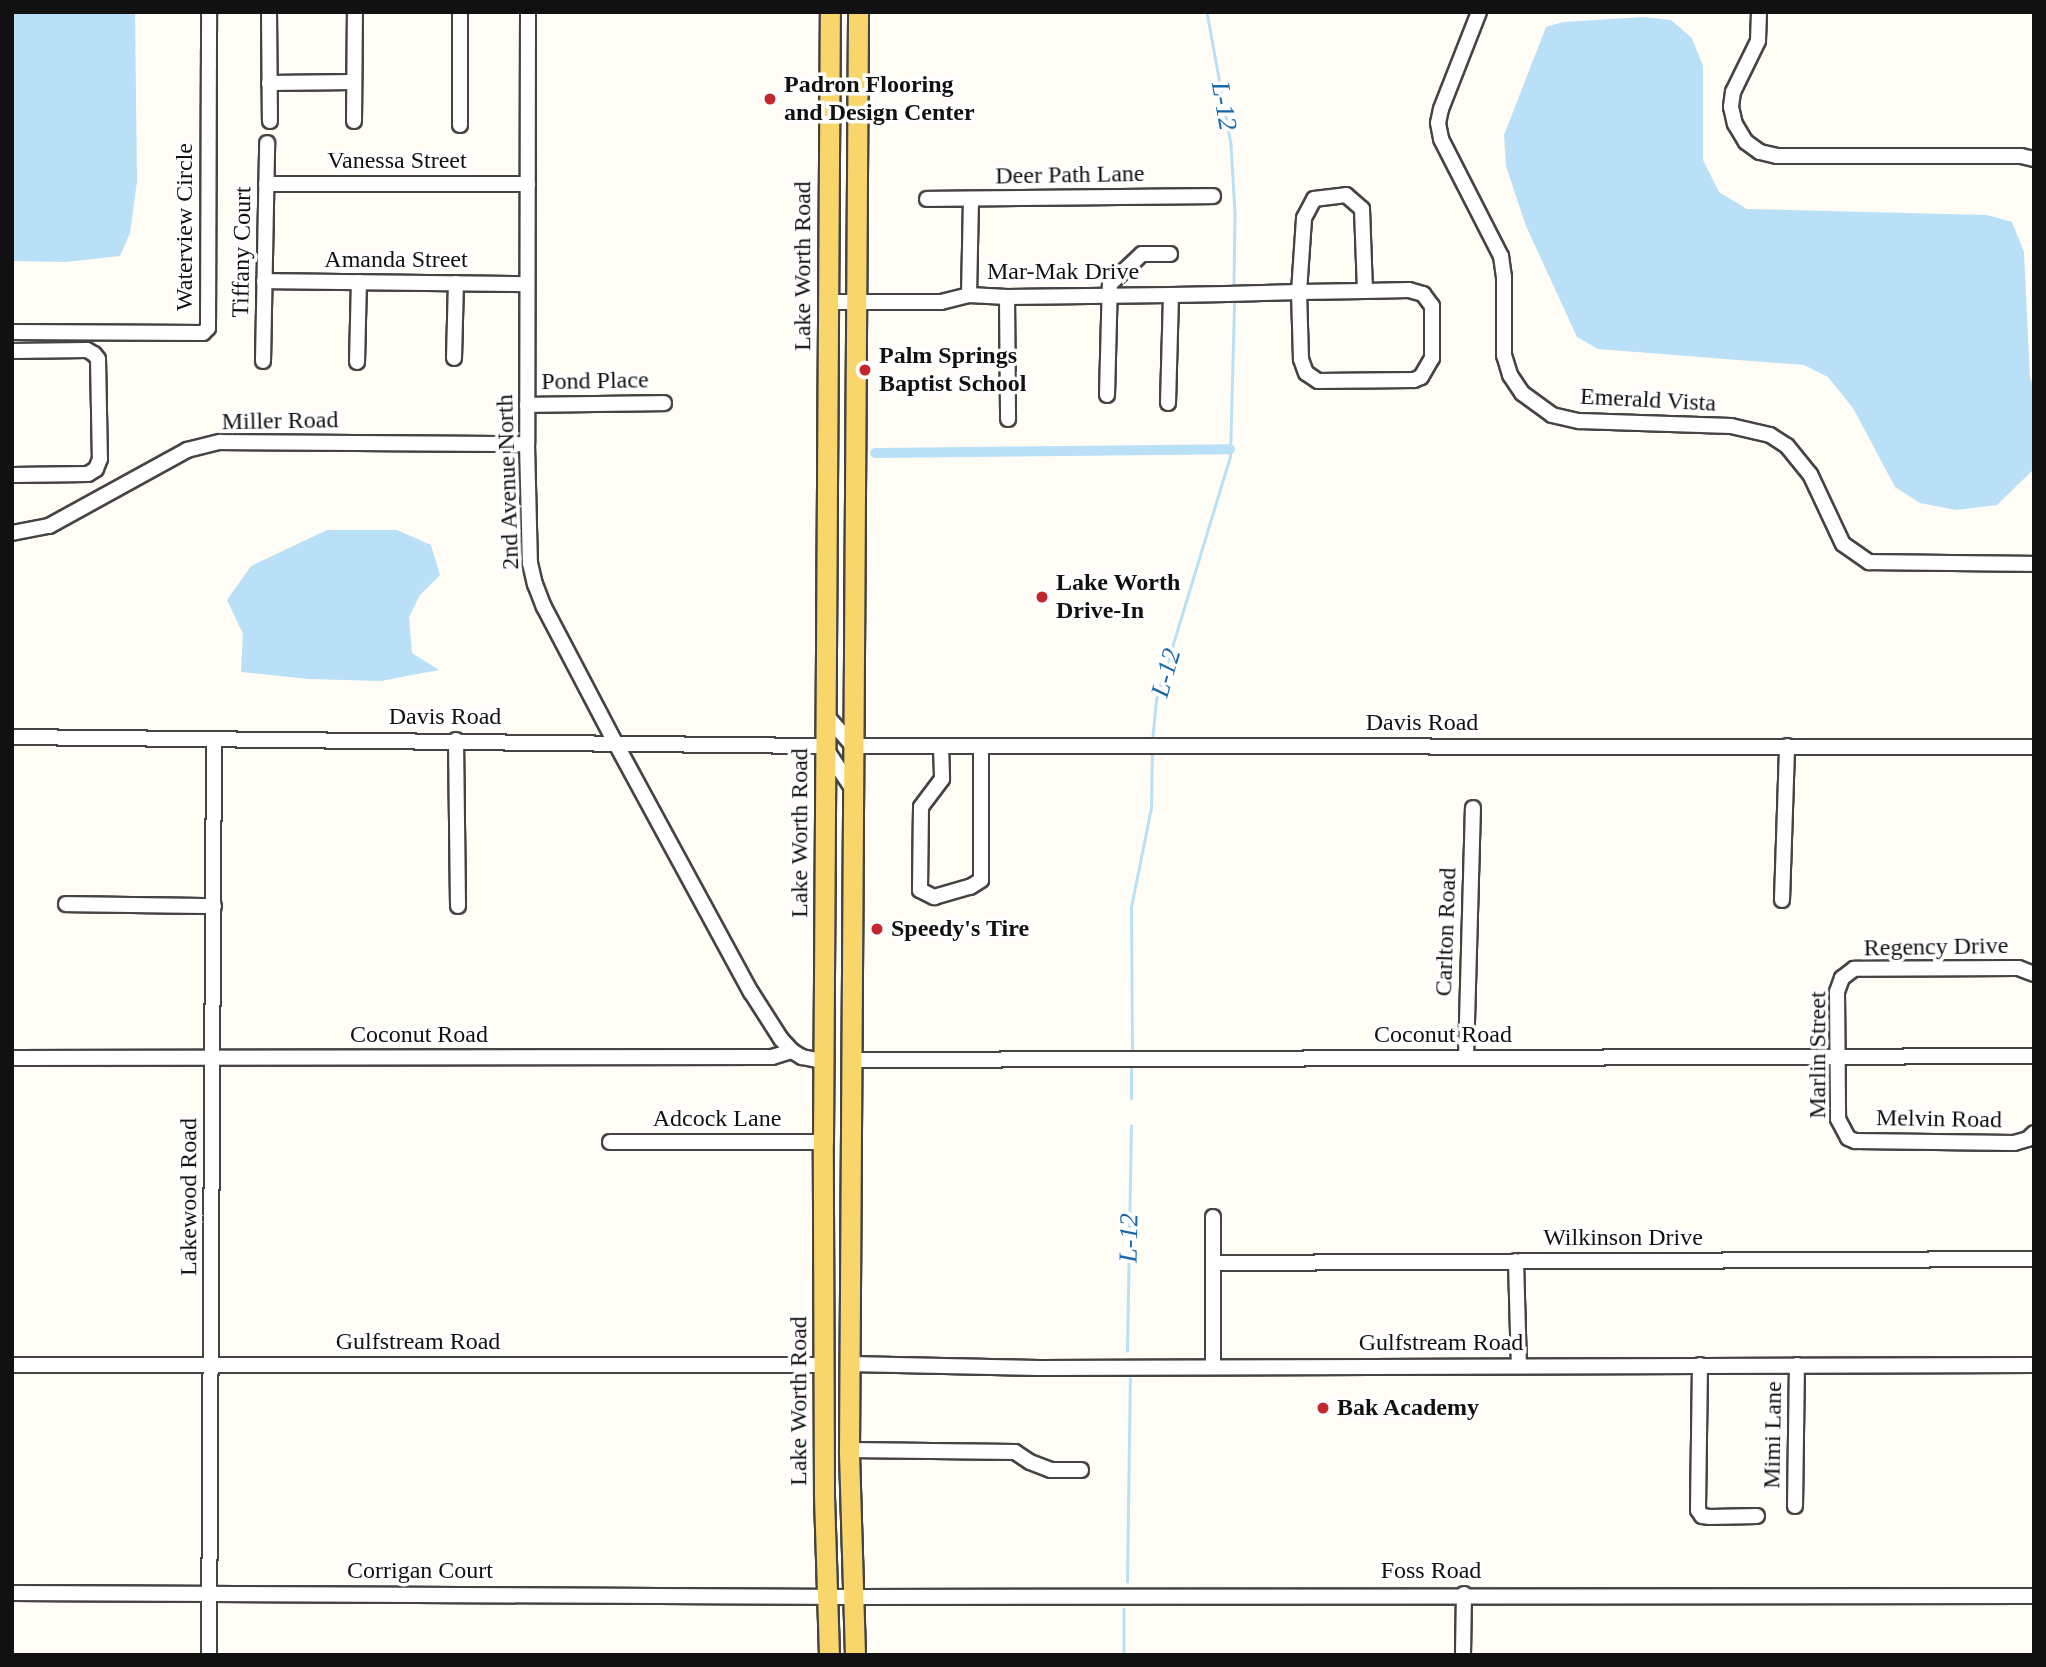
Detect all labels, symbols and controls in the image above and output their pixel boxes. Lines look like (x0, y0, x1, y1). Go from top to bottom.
place label: Padron Flooring and Design Center (784, 71, 975, 127)
water label: L-12 (1204, 79, 1244, 133)
marker: Padron Flooring and Design Center (762, 91, 778, 107)
street label: Waterview Circle (171, 143, 199, 311)
street label: Vanessa Street (327, 147, 467, 175)
street label: Deer Path Lane (995, 159, 1145, 191)
street label: Lake Worth Road (789, 181, 817, 351)
street label: Tiffany Court (226, 186, 258, 318)
street label: Amanda Street (324, 246, 468, 274)
street label: Mar-Mak Drive (987, 258, 1139, 286)
place label: Palm Springs Baptist School (879, 342, 1026, 398)
marker: Palm Springs Baptist School (857, 362, 873, 378)
street label: Pond Place (541, 366, 649, 396)
street label: Emerald Vista (1579, 382, 1717, 418)
street label: 2nd Avenue North (491, 393, 525, 571)
street label: Miller Road (221, 406, 339, 436)
place label: Lake Worth Drive-In (1056, 569, 1181, 625)
marker: Lake Worth Drive-In (1034, 589, 1050, 605)
water label: L-12 (1144, 645, 1188, 701)
street label: Davis Road (389, 703, 501, 731)
street label: Davis Road (1366, 709, 1478, 737)
street label: Lake Worth Road (786, 748, 814, 918)
street label: Carlton Road (1429, 867, 1463, 997)
place label: Speedy's Tire (891, 915, 1029, 943)
marker: Speedy's Tire (869, 921, 885, 937)
street label: Regency Drive (1863, 931, 2009, 963)
street label: Marlin Street (1804, 991, 1832, 1119)
street label: Coconut Road (350, 1021, 488, 1049)
street label: Coconut Road (1374, 1021, 1512, 1049)
street label: Melvin Road (1876, 1104, 2002, 1134)
street label: Adcock Lane (653, 1105, 781, 1133)
street label: Lakewood Road (175, 1118, 203, 1276)
water label: L-12 (1113, 1213, 1145, 1263)
street label: Wilkinson Drive (1543, 1224, 1703, 1252)
street label: Lake Worth Road (785, 1316, 813, 1486)
street label: Gulfstream Road (336, 1328, 500, 1356)
street label: Gulfstream Road (1359, 1329, 1523, 1357)
street label: Mimi Lane (1758, 1381, 1788, 1489)
place label: Bak Academy (1337, 1394, 1480, 1422)
marker: Bak Academy (1315, 1400, 1331, 1416)
street label: Corrigan Court (347, 1557, 493, 1585)
street label: Foss Road (1381, 1557, 1481, 1585)

